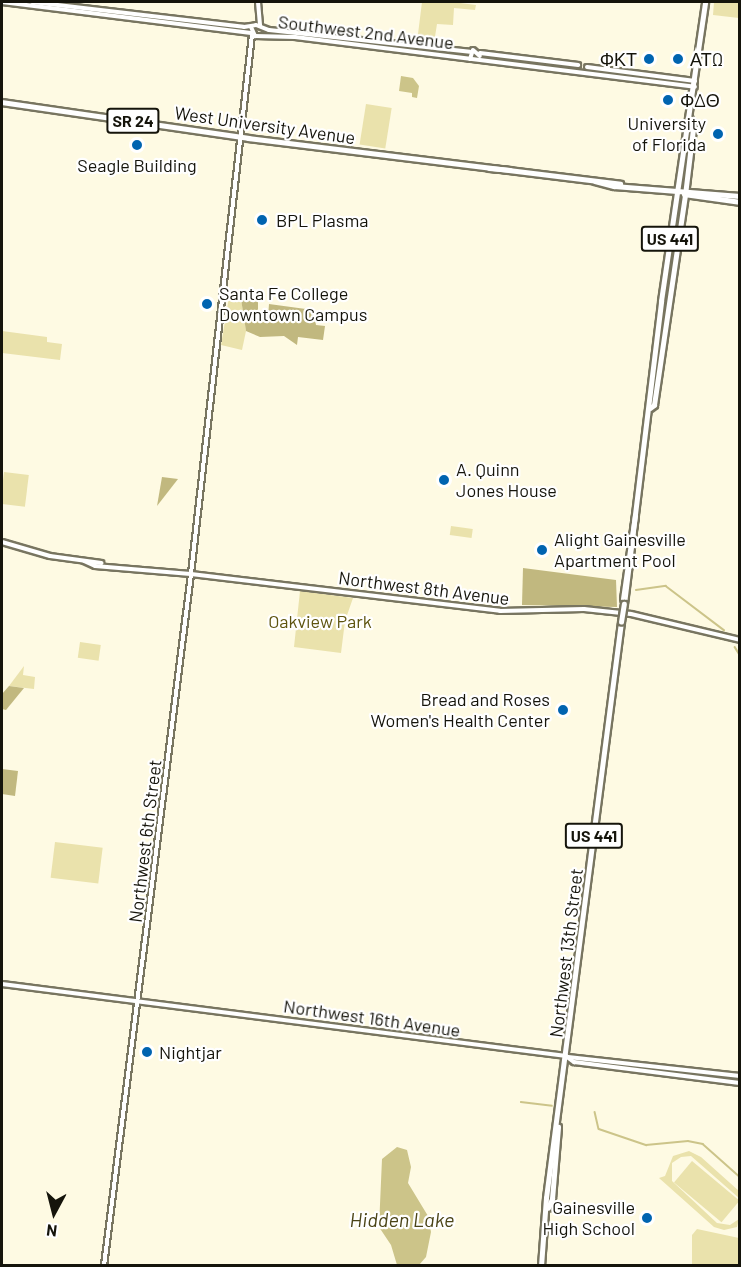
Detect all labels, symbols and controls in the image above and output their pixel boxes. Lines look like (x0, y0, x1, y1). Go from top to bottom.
street label: Southwest 2nd Avenue (277, 11, 455, 53)
place label: ΦΚΤ (600, 48, 637, 70)
place label: ΑΤΩ (690, 48, 723, 70)
marker: ΦΚΤ (642, 52, 656, 66)
marker: ΑΤΩ (671, 52, 685, 66)
place label: ΦΔΘ (680, 89, 720, 111)
marker: ΦΔΘ (661, 93, 675, 107)
street label: West University Avenue (173, 102, 357, 148)
road number: SR 24 (106, 108, 160, 134)
place label: University of Florida (628, 113, 706, 156)
marker: University of Florida (711, 127, 725, 141)
marker: Seagle Building (130, 138, 144, 152)
place label: Seagle Building (77, 154, 197, 176)
place label: BPL Plasma (276, 209, 369, 231)
marker: BPL Plasma (253, 211, 271, 229)
road number: US 441 (640, 226, 700, 252)
place label: Santa Fe College Downtown Campus (219, 283, 367, 326)
marker: Santa Fe College Downtown Campus (200, 297, 214, 311)
place label: A. Quinn Jones House (456, 459, 557, 502)
marker: A. Quinn Jones House (437, 473, 451, 487)
place label: Alight Gainesville Apartment Pool (554, 529, 686, 572)
marker: Alight Gainesville Apartment Pool (535, 543, 549, 557)
street label: Northwest 8th Avenue (337, 567, 511, 609)
park label: Oakview Park (268, 610, 372, 632)
place label: Bread and Roses Women's Health Center (370, 689, 550, 732)
marker: Bread and Roses Women's Health Center (554, 701, 572, 719)
street label: Northwest 6th Street (124, 758, 166, 924)
road number: US 441 (564, 823, 624, 849)
street label: Northwest 13th Street (545, 867, 587, 1039)
street label: Northwest 16th Avenue (282, 995, 462, 1041)
place label: Nightjar (159, 1041, 222, 1063)
marker: Nightjar (140, 1045, 154, 1059)
north arrow (24, 1183, 84, 1243)
place label: Gainesville High School (542, 1197, 635, 1240)
water label: Hidden Lake (350, 1207, 454, 1231)
marker: Gainesville High School (640, 1211, 654, 1225)
text: N (45, 1221, 58, 1241)

